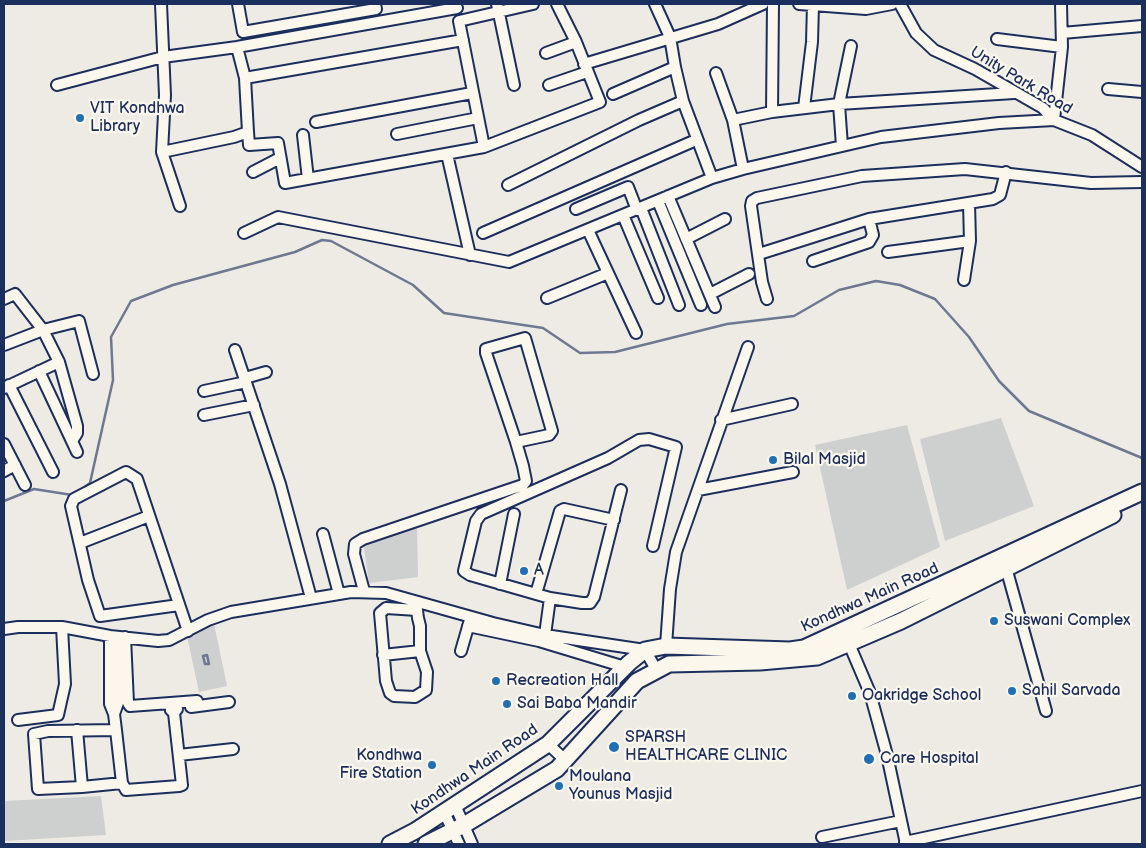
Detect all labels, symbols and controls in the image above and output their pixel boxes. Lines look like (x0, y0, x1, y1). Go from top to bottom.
street label: Unity Park Road (966, 43, 1076, 119)
place label: VIT Kondhwa Library (90, 99, 185, 137)
marker: VIT Kondhwa Library (74, 112, 86, 124)
place label: Bilal Masjid (783, 450, 866, 470)
marker: Bilal Masjid (767, 454, 779, 466)
street label: Kondhwa Main Road (798, 559, 942, 637)
place label: A (534, 561, 544, 581)
marker: A (518, 565, 530, 577)
place label: Suswani Complex (1004, 611, 1130, 631)
marker: Suswani Complex (988, 615, 1000, 627)
place label: Recreation Hall (506, 671, 618, 691)
marker: Recreation Hall (490, 675, 502, 687)
place label: Sahil Sarvada (1022, 681, 1121, 701)
marker: Sahil Sarvada (1006, 685, 1018, 697)
place label: Oakridge School (862, 686, 981, 706)
marker: Oakridge School (846, 690, 858, 702)
place label: Sai Baba Mandir (517, 694, 637, 714)
marker: Sai Baba Mandir (501, 698, 513, 710)
street label: Kondhwa Main Road (408, 720, 542, 820)
place label: SPARSH HEALTHCARE CLINIC (625, 728, 787, 766)
marker: SPARSH HEALTHCARE CLINIC (607, 740, 621, 754)
place label: Kondhwa Fire Station (340, 746, 422, 784)
place label: Care Hospital (880, 749, 978, 769)
marker: Care Hospital (862, 752, 876, 766)
marker: Kondhwa Fire Station (426, 759, 438, 771)
place label: Moulana Younus Masjid (569, 767, 672, 805)
marker: Moulana Younus Masjid (553, 780, 565, 792)

